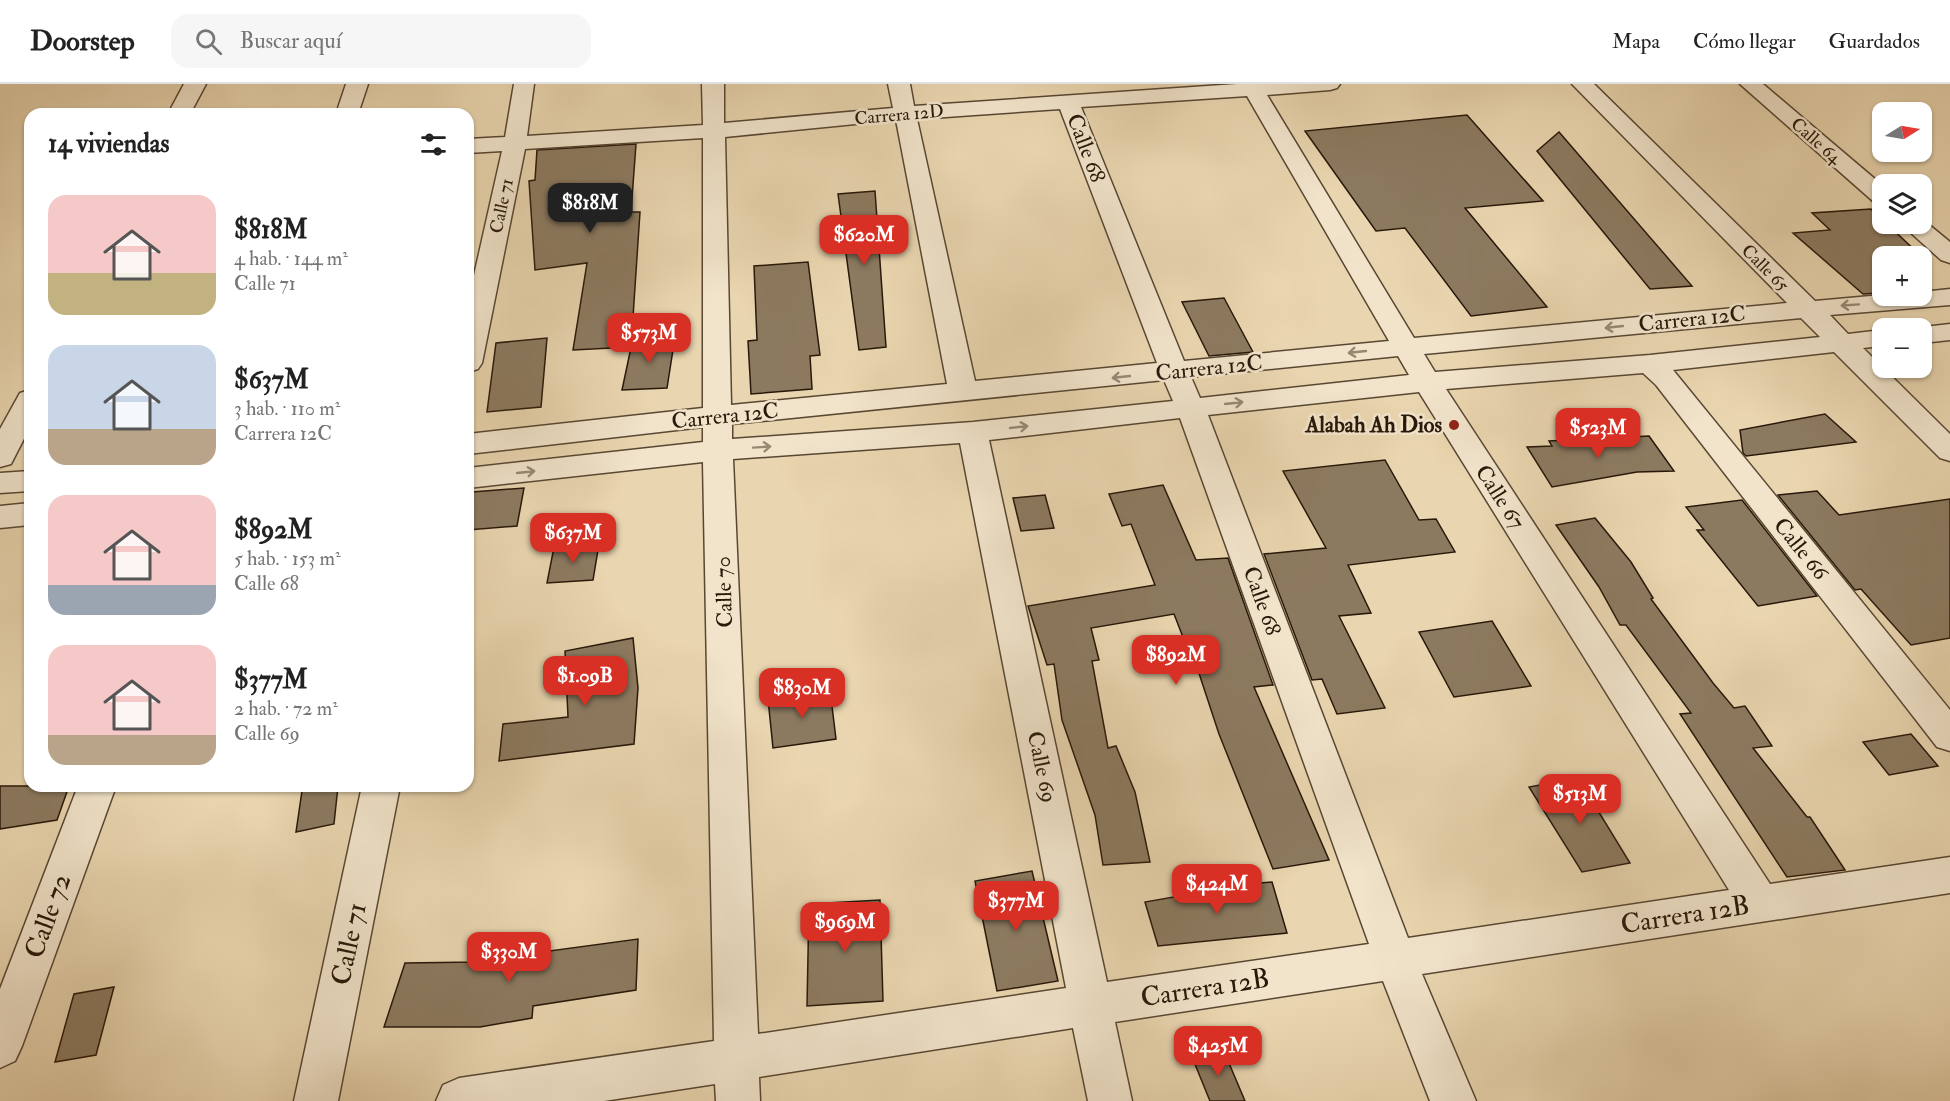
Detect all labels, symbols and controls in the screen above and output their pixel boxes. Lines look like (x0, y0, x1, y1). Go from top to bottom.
search box (171, 14, 591, 68)
text: Doorstep (30, 24, 135, 59)
icon: search (192, 25, 225, 58)
text: Buscar aquí (240, 27, 342, 55)
text: Mapa (1612, 28, 1660, 55)
text: Cómo llegar (1693, 28, 1796, 55)
text: Guardados (1829, 28, 1920, 55)
street label: Carrera 12D (853, 100, 945, 130)
north arrow (1872, 102, 1932, 162)
map controls (1872, 102, 1932, 378)
street label: Calle 68 (1060, 110, 1112, 186)
street label: Calle 64 (1786, 113, 1847, 170)
text: 14 viviendas (48, 128, 169, 160)
icon: filters (417, 128, 450, 161)
button: layers (1872, 174, 1932, 234)
street label: Calle 71 (485, 176, 519, 236)
pin: $818M (548, 183, 632, 234)
text: $818M (562, 190, 618, 215)
text: $818M (234, 214, 308, 246)
pin: $620M (822, 215, 906, 266)
icon: home (96, 219, 168, 291)
text: $620M (833, 222, 895, 247)
street label: Calle 65 (1736, 239, 1794, 297)
text: 4 hab. · 144 m² (234, 246, 348, 271)
button: + (1872, 246, 1932, 306)
text: Calle 71 (234, 271, 296, 296)
street label: Carrera 12C (1637, 299, 1747, 339)
one-way arrow (1840, 300, 1860, 311)
pin: $573M (607, 313, 691, 364)
button: − (1872, 318, 1932, 378)
text: $573M (621, 320, 677, 345)
one-way arrow (1604, 322, 1624, 333)
one-way arrow (1348, 347, 1368, 358)
street label: Carrera 12C (1154, 348, 1264, 388)
text: $637M (234, 364, 309, 396)
icon: home (96, 369, 168, 441)
one-way arrow (1112, 372, 1132, 383)
text: 3 hab. · 110 m² (234, 396, 340, 421)
street label: Carrera 12C (670, 396, 780, 436)
one-way arrow (1223, 397, 1243, 408)
pin: $523M (1556, 408, 1640, 459)
place label: Alabah Ah Dios (1304, 411, 1442, 439)
text: $523M (1569, 415, 1627, 440)
marker: Alabah Ah Dios (1447, 418, 1461, 432)
text: Carrera 12C (234, 421, 332, 446)
one-way arrow (1009, 421, 1028, 432)
one-way arrow (751, 441, 771, 452)
street label: Calle 67 (1469, 459, 1531, 535)
one-way arrow (516, 466, 536, 477)
street label: Calle 66 (1767, 512, 1836, 587)
pin: $637M (531, 513, 615, 564)
text: $892M (234, 514, 313, 546)
icon: home (96, 519, 168, 591)
text: $637M (544, 520, 602, 545)
text: 5 hab. · 153 m² (234, 546, 341, 571)
street label: Calle 70 (709, 556, 739, 628)
street label: Calle 68 (1237, 563, 1287, 639)
text: Calle 68 (234, 571, 299, 596)
pin: $892M (1134, 635, 1218, 686)
text: $892M (1146, 642, 1206, 667)
pin: $1.09B (536, 656, 634, 707)
text: $1.09B (557, 663, 613, 688)
text: $377M (234, 664, 308, 696)
pin: $830M (760, 668, 844, 719)
icon: home (96, 669, 168, 741)
text: $830M (773, 675, 831, 700)
text: 2 hab. · 72 m² (234, 696, 338, 721)
text: Calle 69 (234, 721, 300, 746)
street label: Calle 69 (1021, 729, 1063, 805)
pin: $513M (1538, 774, 1622, 825)
text: $513M (1553, 781, 1607, 806)
pin: $424M (1175, 864, 1259, 915)
street label: Calle 72 (18, 869, 78, 963)
text: $424M (1186, 871, 1248, 896)
pin: $377M (974, 881, 1058, 932)
text: $377M (988, 888, 1044, 913)
street label: Carrera 12B (1618, 889, 1752, 941)
street label: Calle 71 (324, 900, 374, 988)
pin: $969M (803, 902, 887, 953)
text: $969M (814, 909, 876, 934)
pin: $330M (467, 932, 551, 983)
text: $330M (481, 939, 537, 964)
street label: Carrera 12B (1138, 962, 1272, 1014)
pin: $425M (1176, 1026, 1260, 1077)
text: $425M (1188, 1033, 1248, 1058)

